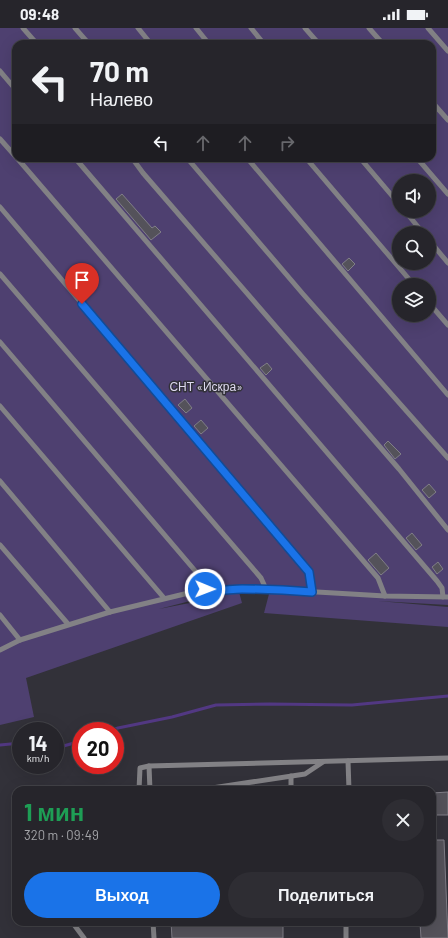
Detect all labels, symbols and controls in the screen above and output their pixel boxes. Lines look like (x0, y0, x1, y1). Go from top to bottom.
text: 09:48 (20, 5, 59, 23)
text: 70 m (90, 54, 149, 88)
icon: left (24, 56, 76, 108)
text: Налево (90, 88, 153, 110)
icon: left (150, 132, 172, 154)
icon: ahead (192, 132, 214, 154)
icon: ahead (234, 132, 256, 154)
icon: right (276, 132, 298, 154)
map controls (392, 174, 436, 322)
button: sound (392, 174, 436, 218)
button: search (392, 226, 436, 270)
pin (65, 263, 99, 304)
icon: arrive (71, 269, 93, 291)
button: layers (392, 278, 436, 322)
park label: СНТ «Искра» (169, 379, 243, 394)
position arrow (184, 568, 226, 610)
speed limit sign: 20 (72, 722, 124, 774)
text: 14 (28, 731, 48, 755)
text: km/h (27, 752, 49, 764)
text: 1 мин (24, 797, 84, 826)
button: close (382, 799, 424, 841)
text: 320 m · 09:49 (24, 827, 99, 843)
button: Выход (24, 872, 220, 918)
button: Поделиться (228, 872, 424, 918)

